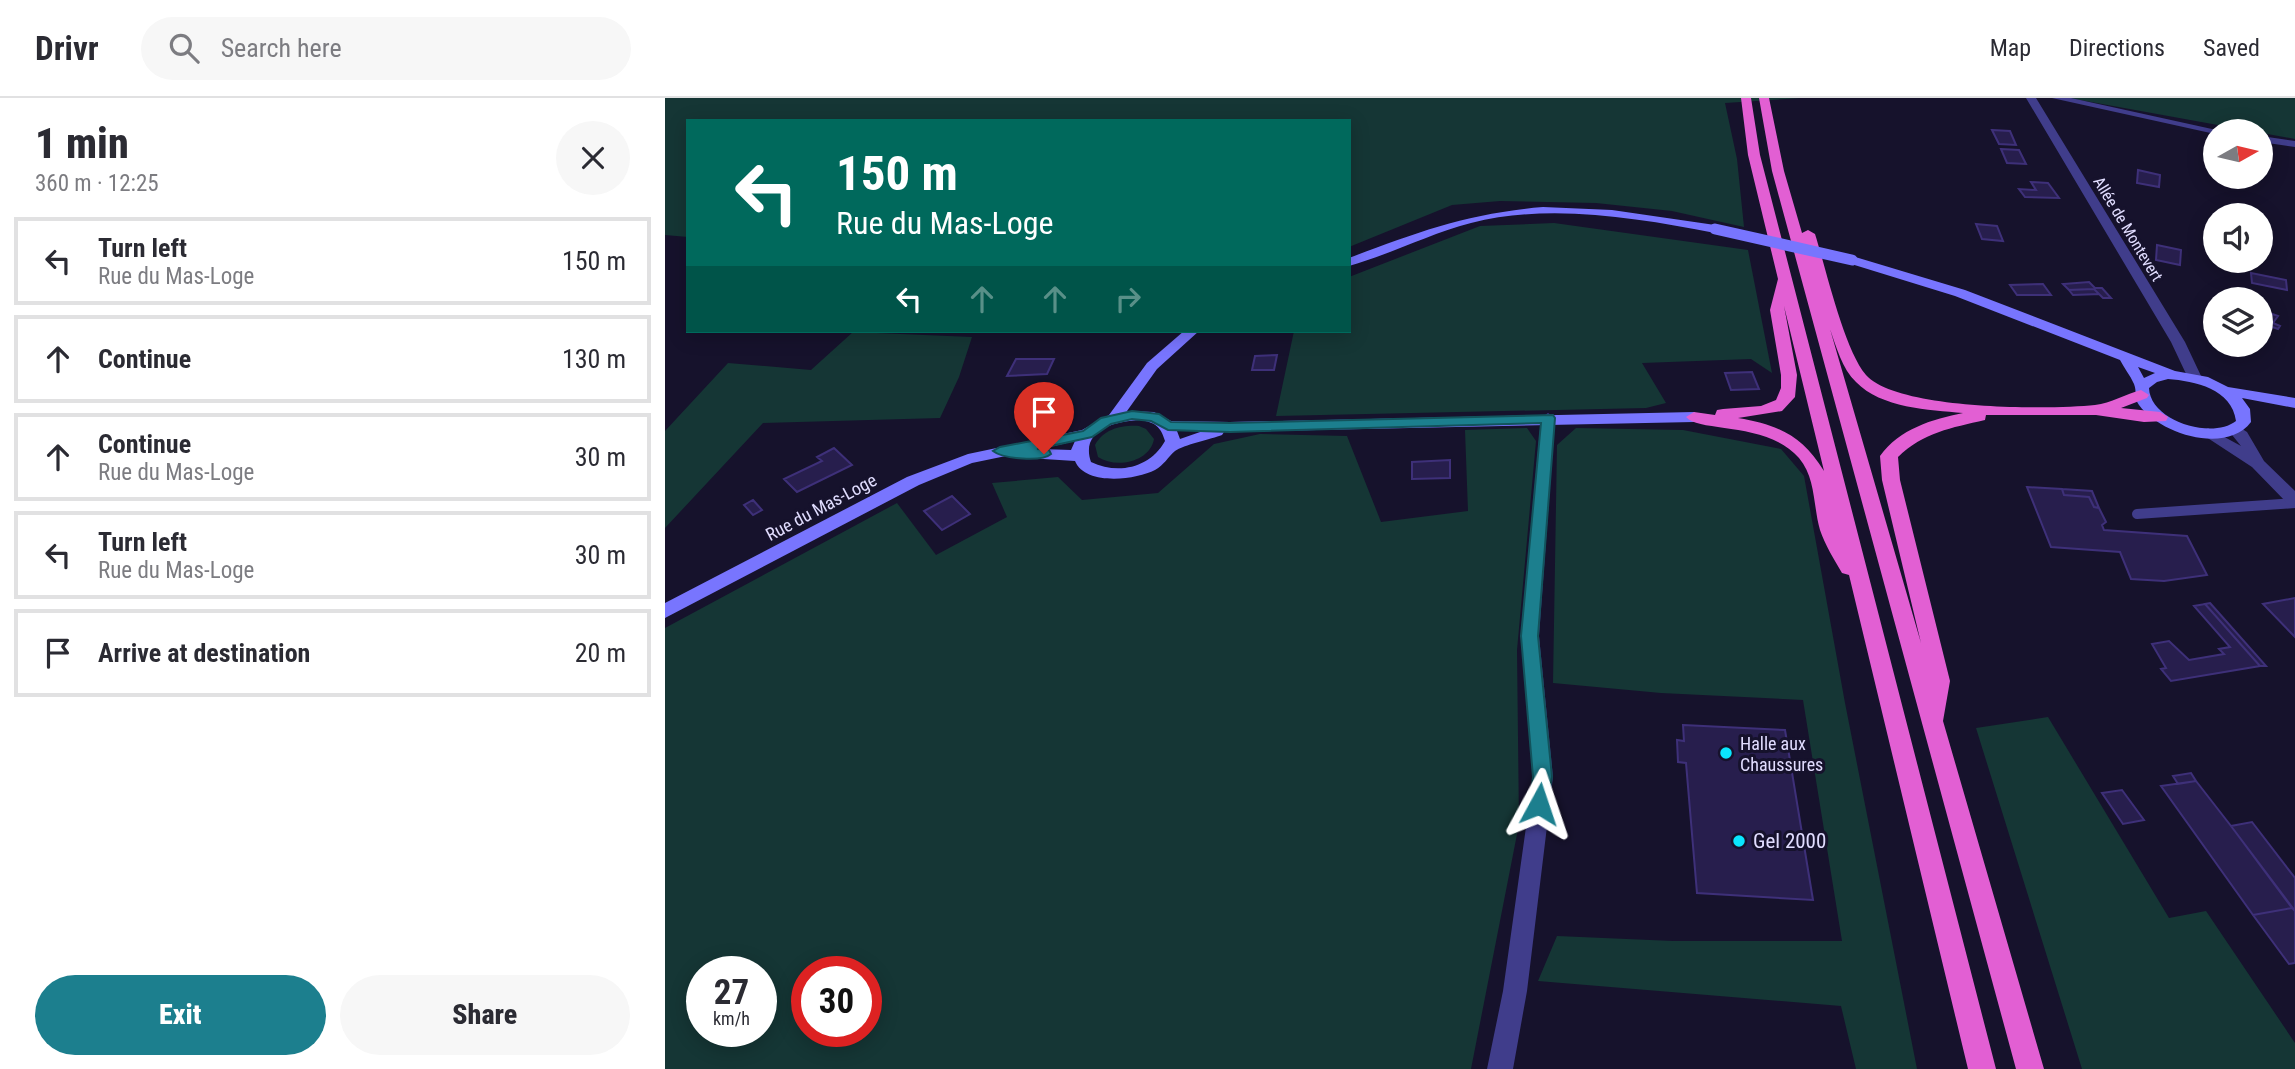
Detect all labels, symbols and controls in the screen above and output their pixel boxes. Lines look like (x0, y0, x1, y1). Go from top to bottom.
search box (141, 17, 631, 80)
text: Drivr (35, 29, 99, 68)
icon: search (165, 29, 203, 67)
text: Search here (221, 33, 342, 63)
text: Map (1990, 34, 2031, 62)
text: Directions (2069, 34, 2165, 62)
text: Saved (2203, 34, 2260, 62)
text: 1 min (35, 119, 129, 168)
north arrow (2203, 119, 2273, 189)
map controls (2203, 119, 2273, 357)
button: close (556, 121, 630, 195)
text: 150 m (836, 145, 958, 202)
icon: left (721, 147, 812, 238)
text: 360 m · 12:25 (35, 170, 159, 197)
street label: Allée de Montevert (2089, 173, 2167, 285)
button: sound (2203, 203, 2273, 273)
text: Rue du Mas-Loge (836, 204, 1054, 242)
text: Turn left (98, 233, 187, 263)
icon: left (39, 242, 77, 280)
text: 150 m (562, 246, 626, 276)
text: Rue du Mas-Loge (98, 263, 254, 290)
icon: left (890, 280, 928, 318)
icon: ahead (963, 280, 1001, 318)
icon: ahead (1036, 280, 1074, 318)
icon: right (1109, 280, 1147, 318)
button: layers (2203, 287, 2273, 357)
icon: ahead (39, 340, 77, 378)
text: Continue (98, 344, 191, 374)
text: 130 m (562, 344, 626, 374)
pin (1014, 382, 1074, 454)
icon: arrive (1025, 393, 1063, 431)
text: Continue (98, 429, 191, 459)
icon: ahead (39, 438, 77, 476)
text: 30 m (575, 442, 626, 472)
text: Rue du Mas-Loge (98, 459, 254, 486)
street label: Rue du Mas-Loge (762, 469, 880, 545)
text: Turn left (98, 527, 187, 557)
icon: left (39, 536, 77, 574)
text: 30 m (575, 540, 626, 570)
text: Rue du Mas-Loge (98, 557, 254, 584)
icon: arrive (39, 634, 77, 672)
text: Arrive at destination (98, 638, 310, 668)
text: 20 m (575, 638, 626, 668)
place label: Halle aux Chaussures (1740, 733, 1823, 775)
marker: Halle aux Chaussures (1718, 745, 1734, 761)
position arrow (1502, 767, 1576, 841)
place label: Gel 2000 (1753, 829, 1826, 853)
marker: Gel 2000 (1731, 833, 1747, 849)
speed limit sign: 30 (791, 956, 882, 1047)
text: 27 (714, 972, 749, 1013)
button: Exit (35, 975, 326, 1055)
button: Share (340, 975, 630, 1055)
text: km/h (713, 1008, 750, 1029)

